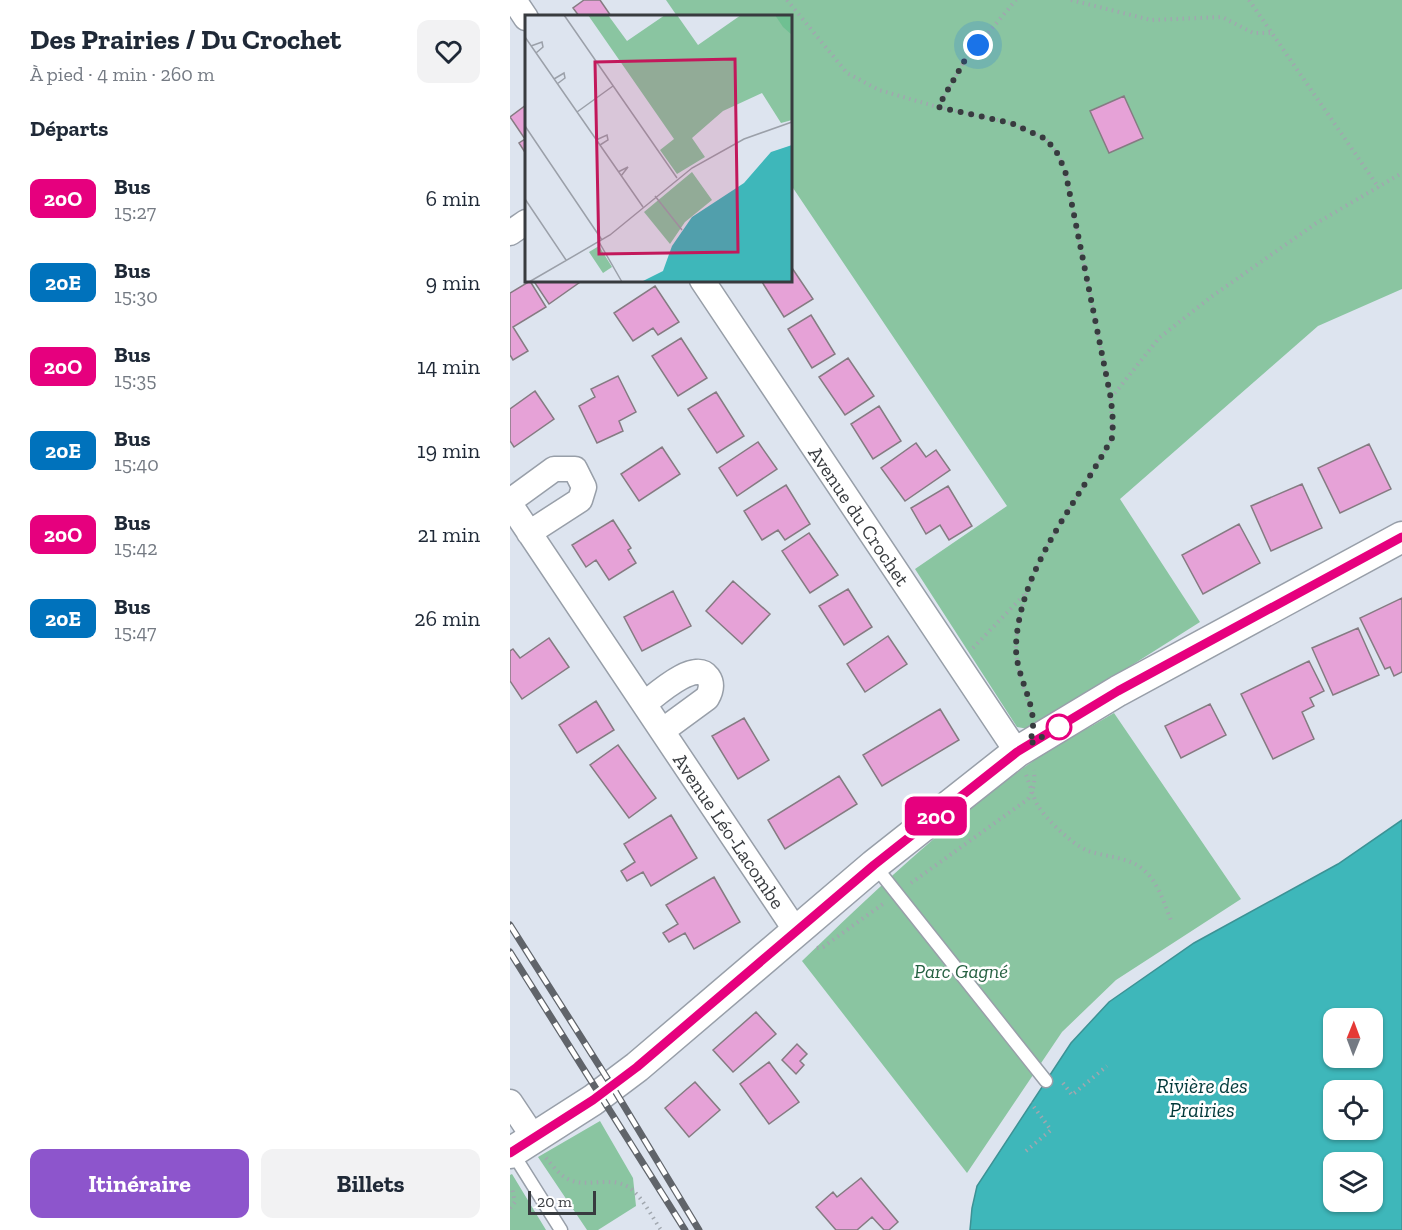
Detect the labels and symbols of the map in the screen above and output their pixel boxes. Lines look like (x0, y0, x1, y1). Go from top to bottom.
inset map (525, 15, 792, 282)
your location (963, 30, 993, 60)
street label: Avenue du Crochet (803, 442, 915, 591)
unlabelled marker (1046, 714, 1072, 740)
street label: Avenue Léo-Lacombe (668, 749, 790, 913)
line badge: 20O (902, 796, 970, 836)
park label: Parc Gagné (914, 959, 1008, 983)
north arrow (1323, 1008, 1383, 1068)
water label: Rivière des Prairies (1156, 1073, 1248, 1122)
scale bar (528, 1188, 596, 1216)

